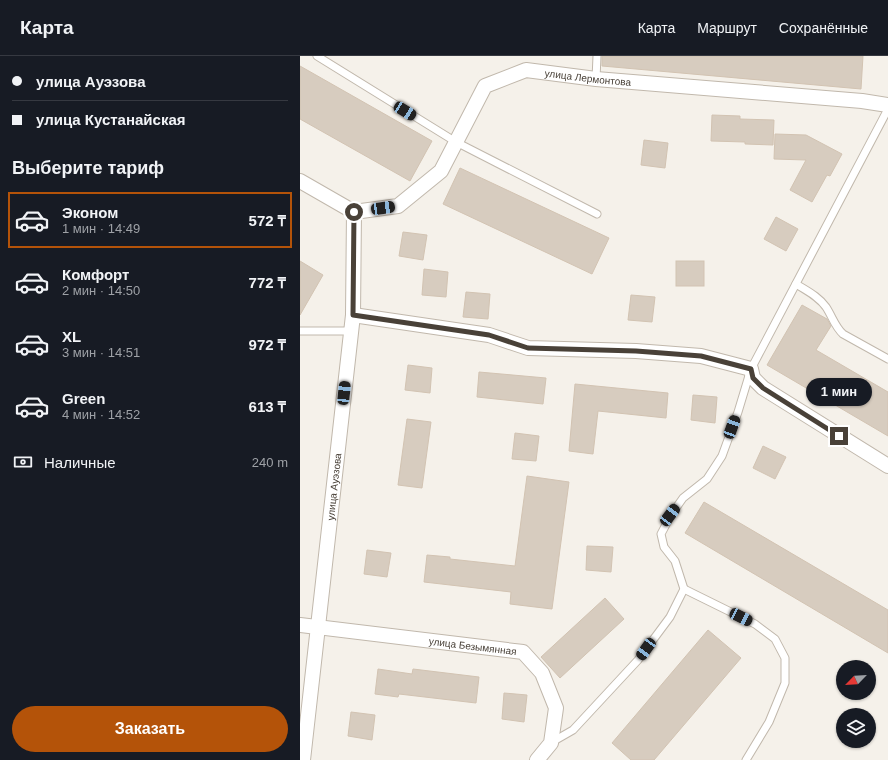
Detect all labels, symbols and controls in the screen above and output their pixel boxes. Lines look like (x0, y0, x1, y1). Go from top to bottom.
text: Карта (20, 17, 74, 38)
text: Карта (638, 20, 675, 36)
text: Маршрут (697, 20, 757, 36)
text: Сохранённые (779, 20, 868, 36)
street label: улица Лермонтова (544, 67, 632, 87)
text: улица Ауэзова (36, 73, 145, 90)
car (392, 100, 418, 122)
text: улица Кустанайская (36, 111, 186, 128)
text: Выберите тариф (12, 158, 164, 178)
car (370, 200, 396, 216)
icon: car (14, 202, 50, 238)
route start (345, 203, 363, 221)
text: Эконом (62, 204, 118, 221)
text: 572 ₸ (249, 212, 286, 229)
text: 1 мин · 14:49 (62, 221, 140, 236)
icon: car (14, 264, 50, 300)
text: Комфорт (62, 266, 129, 283)
text: 772 ₸ (249, 274, 286, 291)
text: 2 мин · 14:50 (62, 283, 140, 298)
icon: car (14, 326, 50, 362)
text: XL (62, 328, 81, 345)
text: 972 ₸ (249, 336, 286, 353)
text: 3 мин · 14:51 (62, 345, 140, 360)
callout: 1 мин (806, 378, 872, 406)
car (337, 380, 351, 406)
text: 1 мин (821, 384, 857, 399)
icon: car (14, 388, 50, 424)
text: Green (62, 390, 105, 407)
text: 613 ₸ (249, 398, 286, 415)
text: 4 мин · 14:52 (62, 407, 140, 422)
car (722, 414, 742, 440)
route end (830, 427, 848, 445)
icon: cash (12, 451, 34, 473)
street label: улица Ауэзова (324, 452, 343, 521)
text: Наличные (44, 454, 116, 471)
text: 240 m (252, 455, 288, 470)
car (658, 502, 682, 528)
car (728, 606, 754, 628)
street label: улица Безымянная (428, 635, 517, 657)
car (634, 636, 658, 662)
north arrow (836, 660, 876, 700)
map controls (836, 660, 876, 748)
button: Заказать (12, 706, 288, 752)
button: layers (836, 708, 876, 748)

